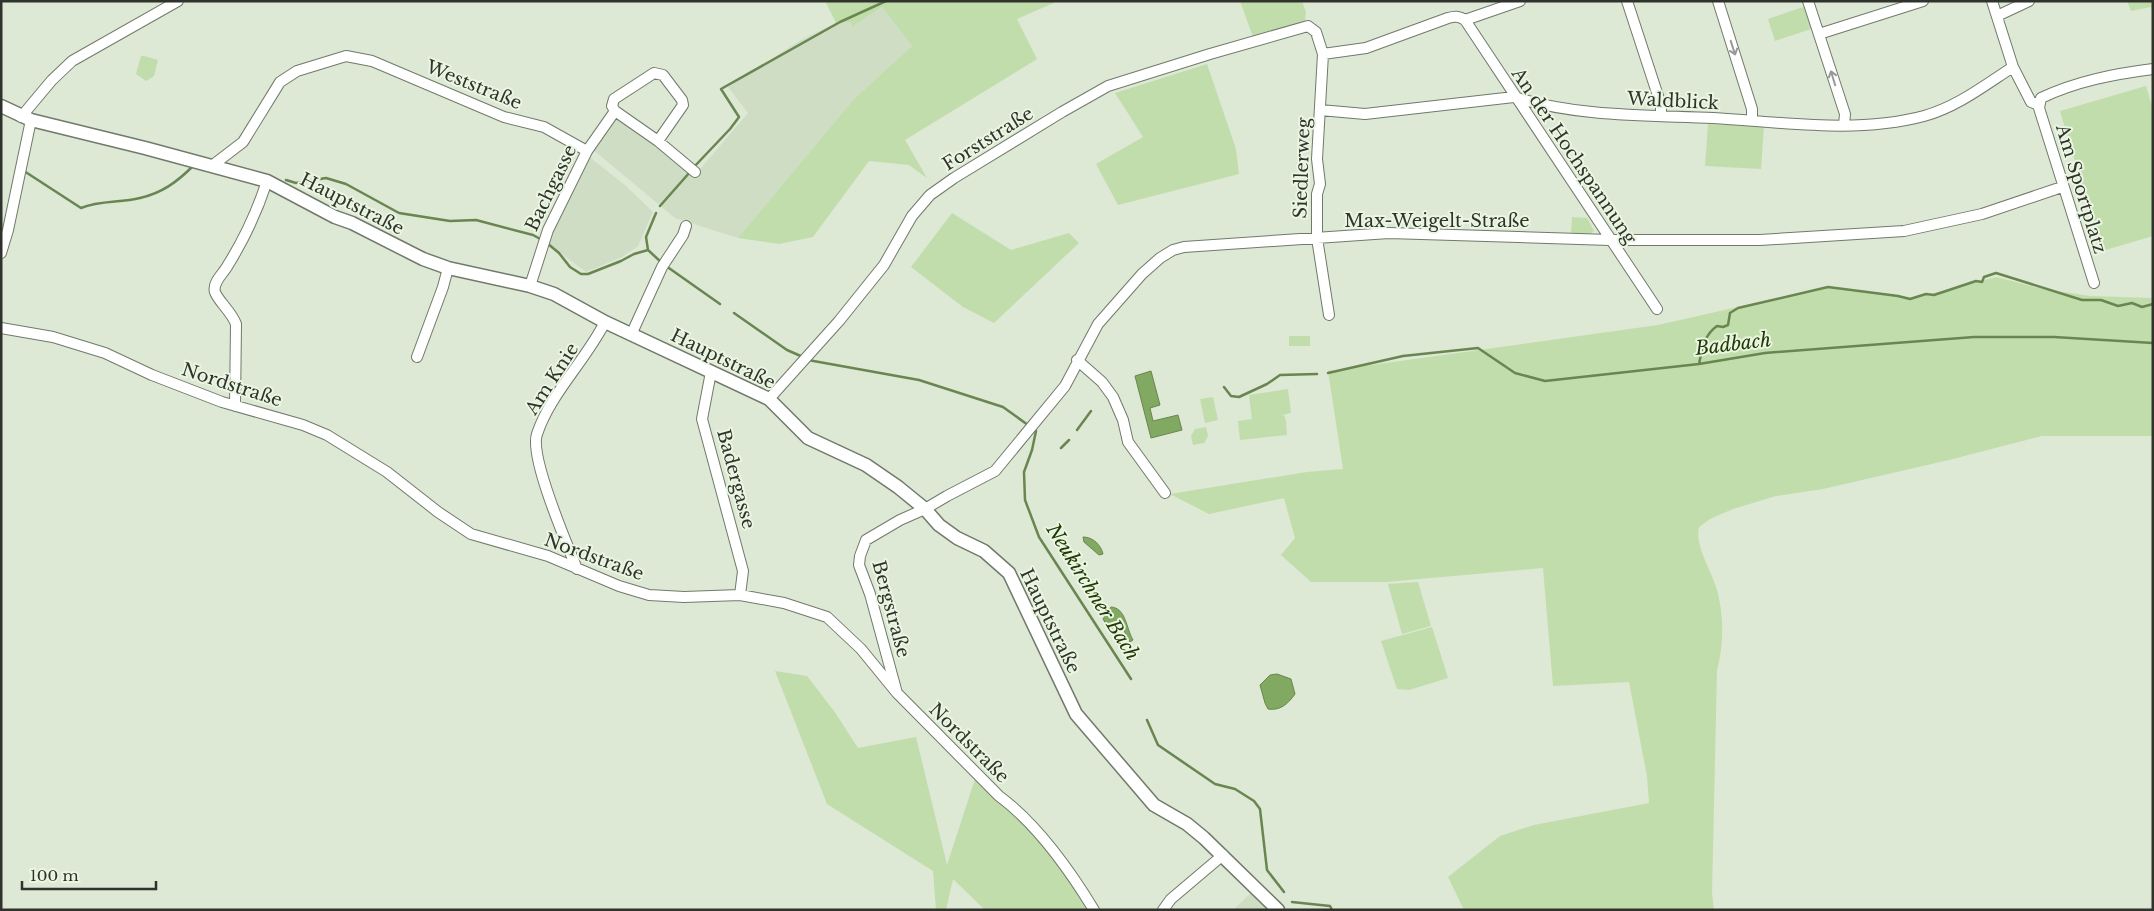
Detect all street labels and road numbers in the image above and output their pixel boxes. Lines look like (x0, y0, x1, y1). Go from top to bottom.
street label: Weststraße (422, 55, 525, 114)
street label: An der Hochspannung (1506, 63, 1641, 248)
street label: Waldblick (1625, 88, 1720, 114)
street label: Forststraße (939, 102, 1037, 176)
street label: Siedlerweg (1289, 117, 1315, 219)
street label: Am Sportplatz (2051, 121, 2111, 256)
street label: Bachgasse (521, 141, 581, 235)
street label: Hauptstraße (296, 168, 408, 240)
street label: Max-Weigelt-Straße (1344, 210, 1530, 232)
street label: Hauptstraße (667, 324, 779, 394)
street label: Am Knie (520, 339, 583, 420)
street label: Nordstraße (179, 358, 285, 412)
street label: Badergasse (712, 427, 760, 531)
street label: Nordstraße (541, 529, 647, 585)
street label: Bergstraße (867, 558, 915, 660)
street label: Hauptstraße (1015, 565, 1085, 677)
street label: Nordstraße (924, 698, 1014, 788)

